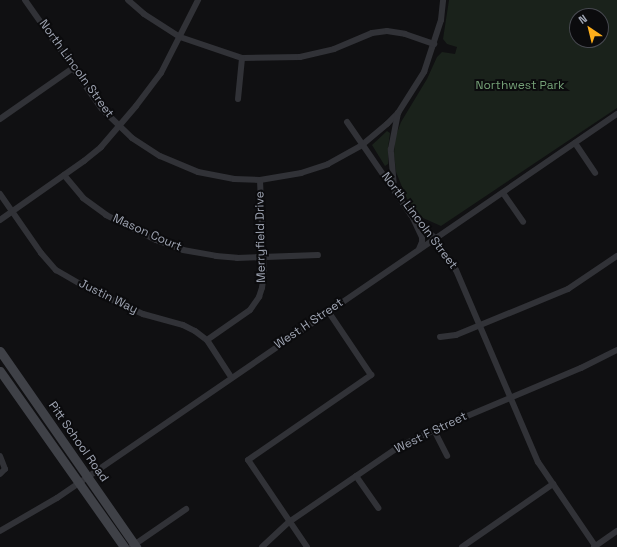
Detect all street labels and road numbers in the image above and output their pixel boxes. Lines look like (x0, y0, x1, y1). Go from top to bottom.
street label: North Lincoln Street (36, 17, 116, 121)
street label: North Lincoln Street (378, 170, 460, 272)
street label: Merryfield Drive (253, 191, 269, 283)
street label: Mason Court (110, 211, 184, 255)
street label: Justin Way (76, 277, 140, 317)
street label: West H Street (272, 296, 346, 352)
street label: Pitt School Road (45, 399, 111, 485)
street label: West F Street (393, 409, 469, 457)

